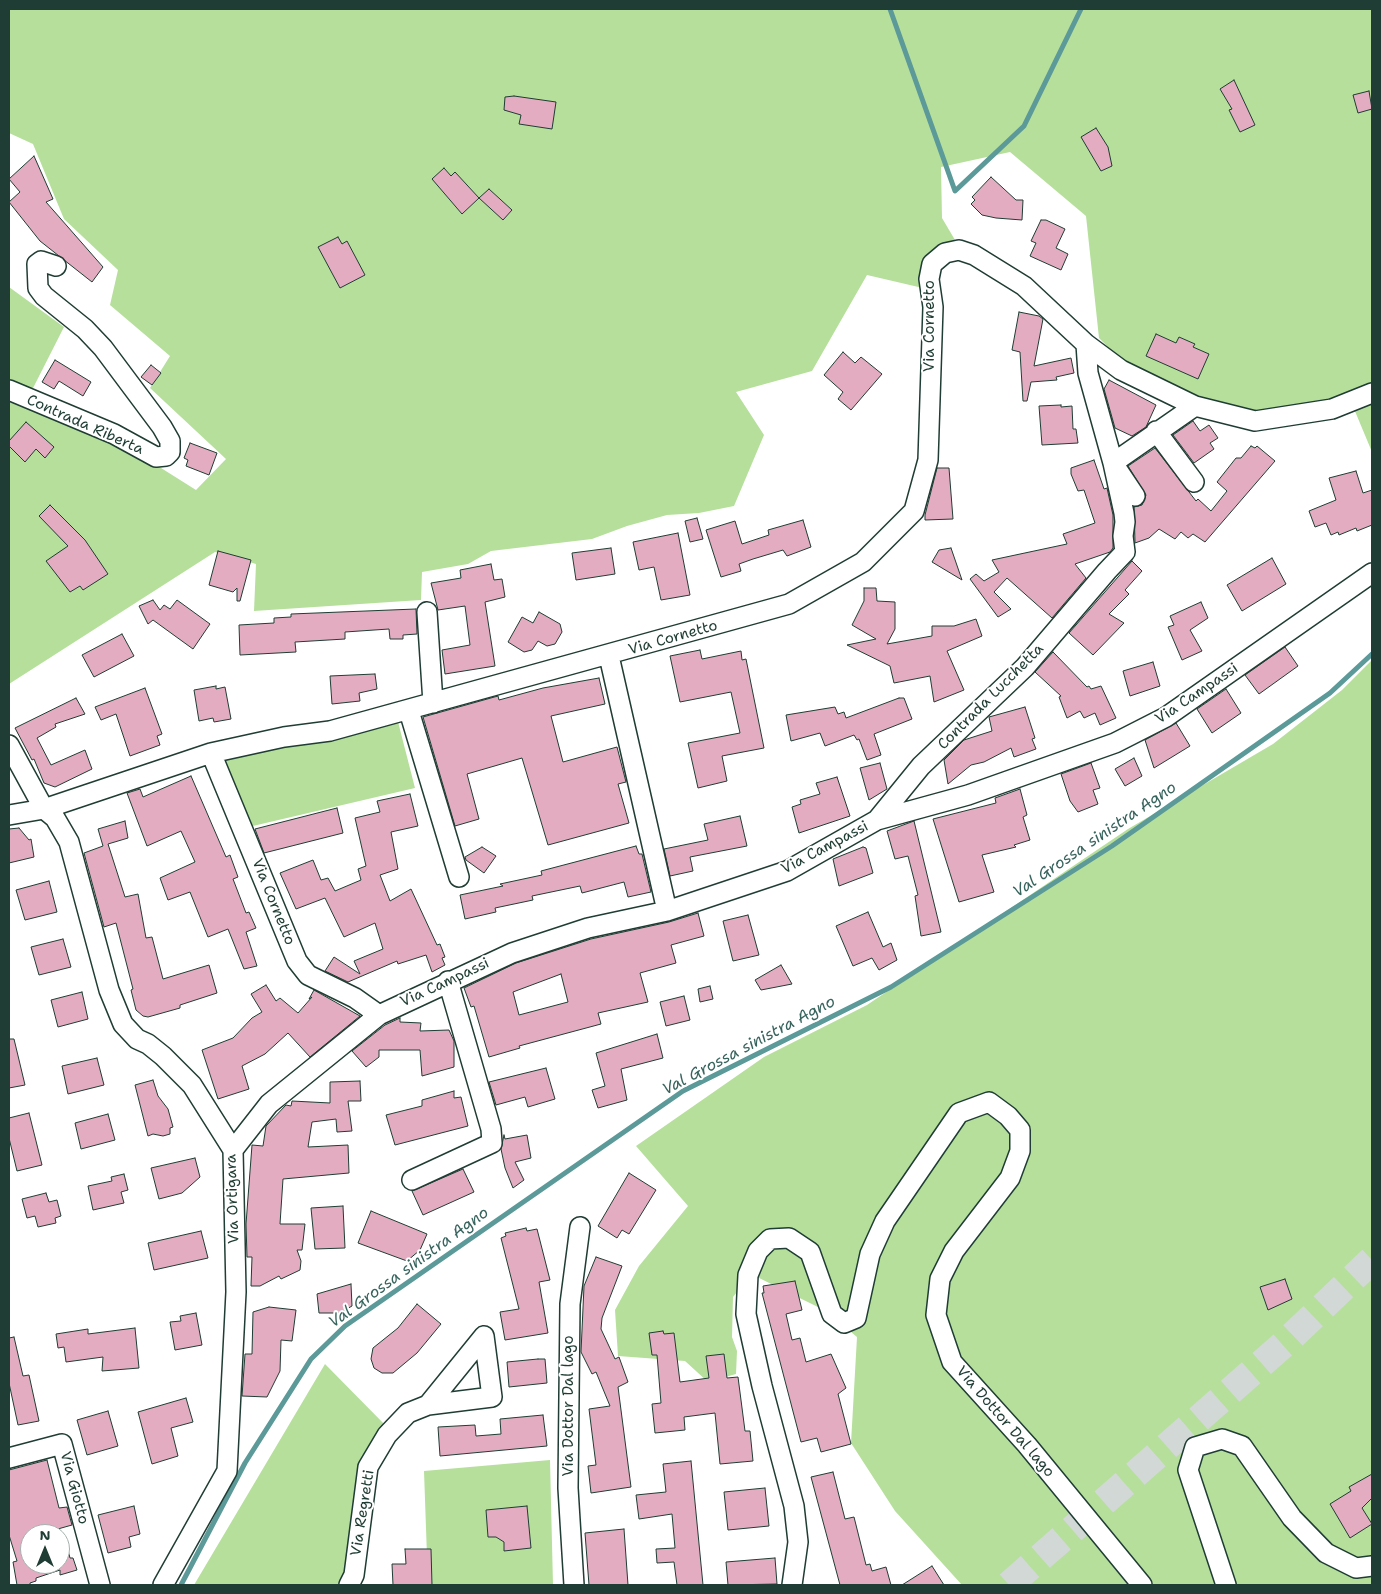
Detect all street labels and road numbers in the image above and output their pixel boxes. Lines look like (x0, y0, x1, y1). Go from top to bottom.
street label: Via Cornetto (921, 280, 939, 372)
street label: Contrada Riberta (24, 391, 146, 459)
street label: Via Cornetto (626, 617, 720, 659)
street label: Contrada Lucchetta (934, 640, 1048, 754)
street label: Via Campassi (1152, 660, 1242, 728)
street label: Via Campassi (778, 818, 872, 878)
street label: Via Cornetto (247, 856, 299, 948)
street label: Via Campassi (398, 955, 492, 1011)
street label: Via Ortigara (222, 1154, 244, 1244)
street label: Via Dottor Dal lago (560, 1335, 578, 1477)
street label: Via Dottor Dal lago (952, 1363, 1058, 1481)
street label: Via Giotto (56, 1450, 92, 1526)
street label: Via Regretti (347, 1469, 379, 1557)

